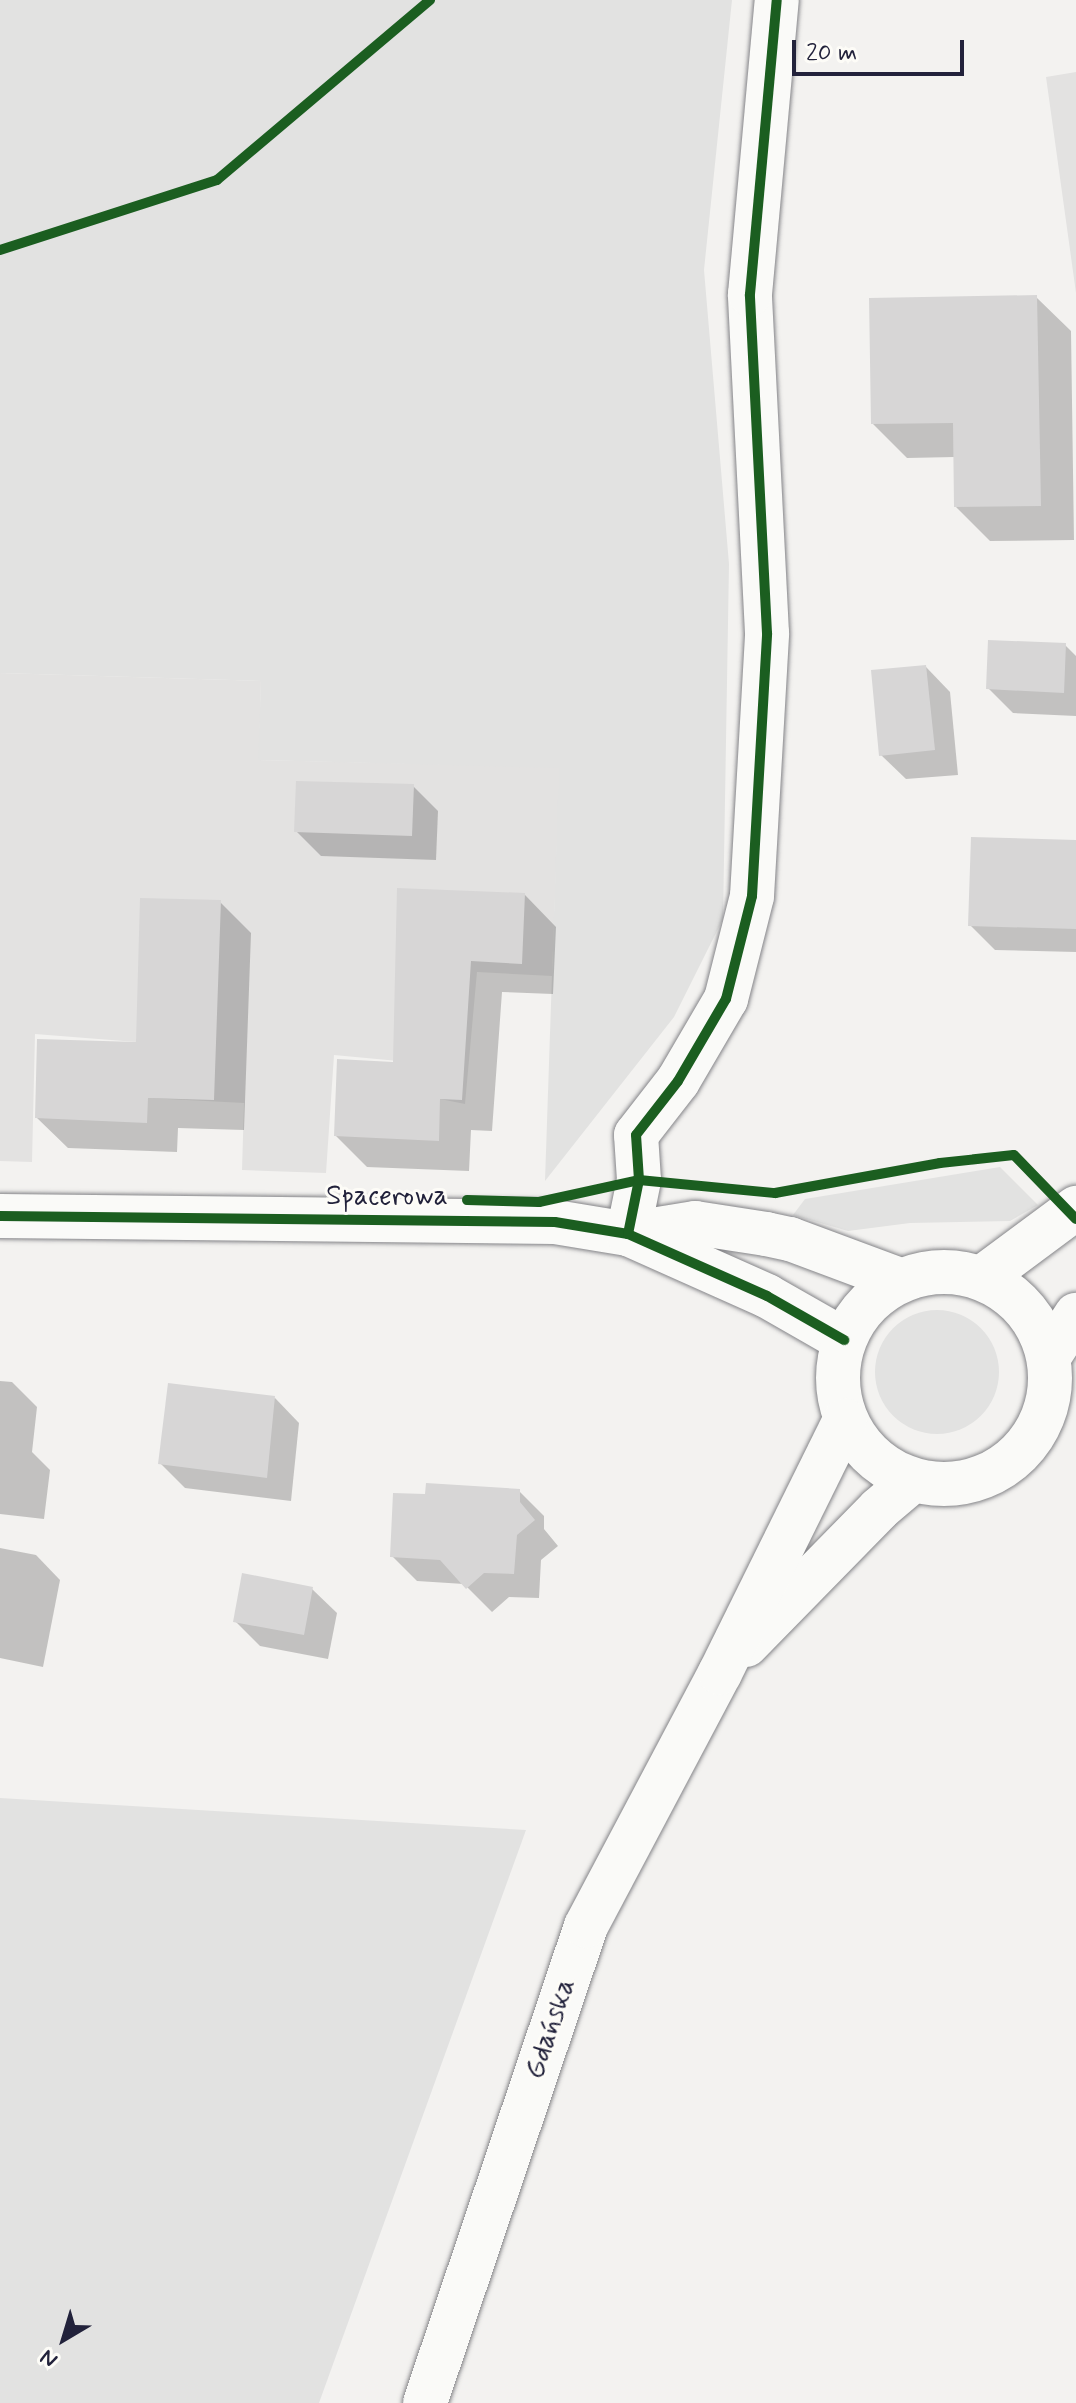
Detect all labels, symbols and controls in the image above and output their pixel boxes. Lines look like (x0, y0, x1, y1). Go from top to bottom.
scale bar (796, 24, 968, 74)
text: 20 m (806, 38, 857, 69)
street label: Spacerowa (326, 1180, 448, 1214)
street label: Gdańska (518, 1975, 584, 2083)
north arrow (24, 2299, 104, 2379)
text: N (35, 2342, 64, 2373)

